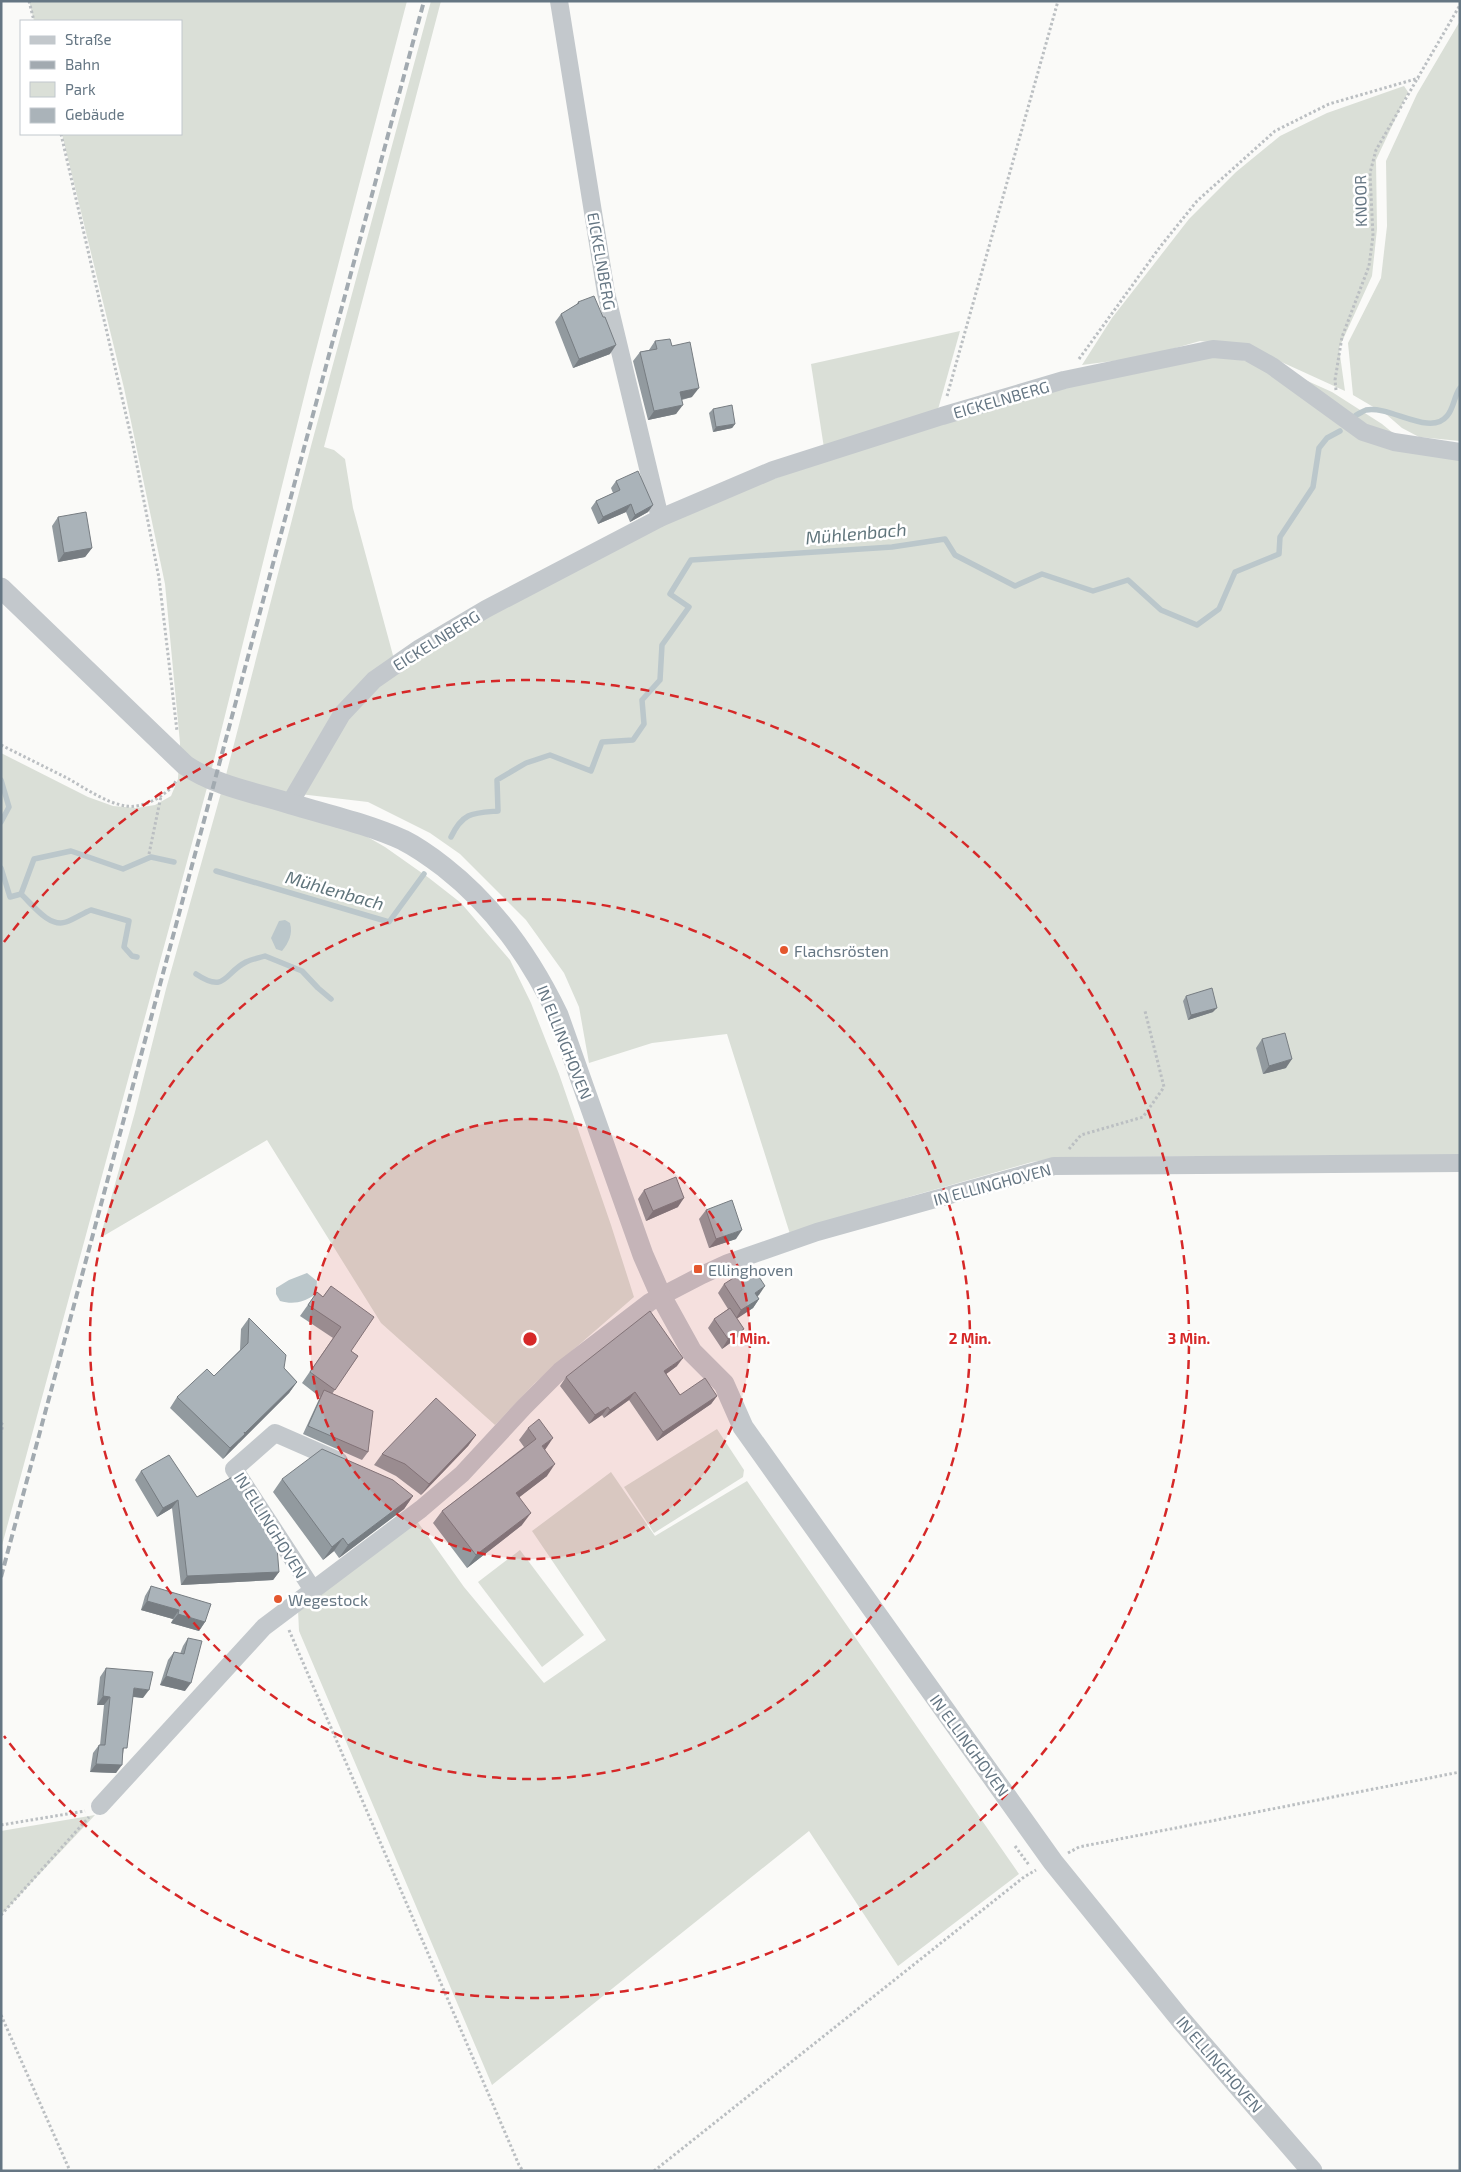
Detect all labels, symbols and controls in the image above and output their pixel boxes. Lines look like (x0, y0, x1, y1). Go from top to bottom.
legend (20, 20, 182, 135)
text: Straße (65, 30, 111, 48)
text: Bahn (65, 55, 100, 73)
text: Park (65, 80, 96, 98)
text: Gebäude (65, 105, 124, 123)
street label: KNOOR (1350, 175, 1370, 227)
street label: EICKELNBERG (584, 211, 620, 311)
street label: EICKELNBERG (951, 376, 1051, 422)
water label: Mühlenbach (804, 518, 908, 548)
street label: EICKELNBERG (389, 606, 483, 674)
water label: Mühlenbach (283, 865, 387, 915)
place label: Flachsrösten (794, 941, 889, 960)
marker: Flachsrösten (778, 944, 790, 956)
street label: IN ELLINGHOVEN (533, 982, 597, 1102)
street label: IN ELLINGHOVEN (931, 1159, 1053, 1209)
place label: Ellinghoven (708, 1260, 793, 1279)
marker: Ellinghoven (692, 1263, 704, 1275)
text: 1 Min. (730, 1329, 770, 1347)
text: 2 Min. (949, 1329, 991, 1347)
text: 3 Min. (1168, 1329, 1210, 1347)
centre of rings (521, 1330, 539, 1348)
street label: IN ELLINGHOVEN (231, 1469, 311, 1581)
place label: Wegestock (288, 1590, 368, 1609)
marker: Wegestock (272, 1593, 284, 1605)
street label: IN ELLINGHOVEN (927, 1690, 1013, 1800)
street label: IN ELLINGHOVEN (1173, 2012, 1267, 2116)

